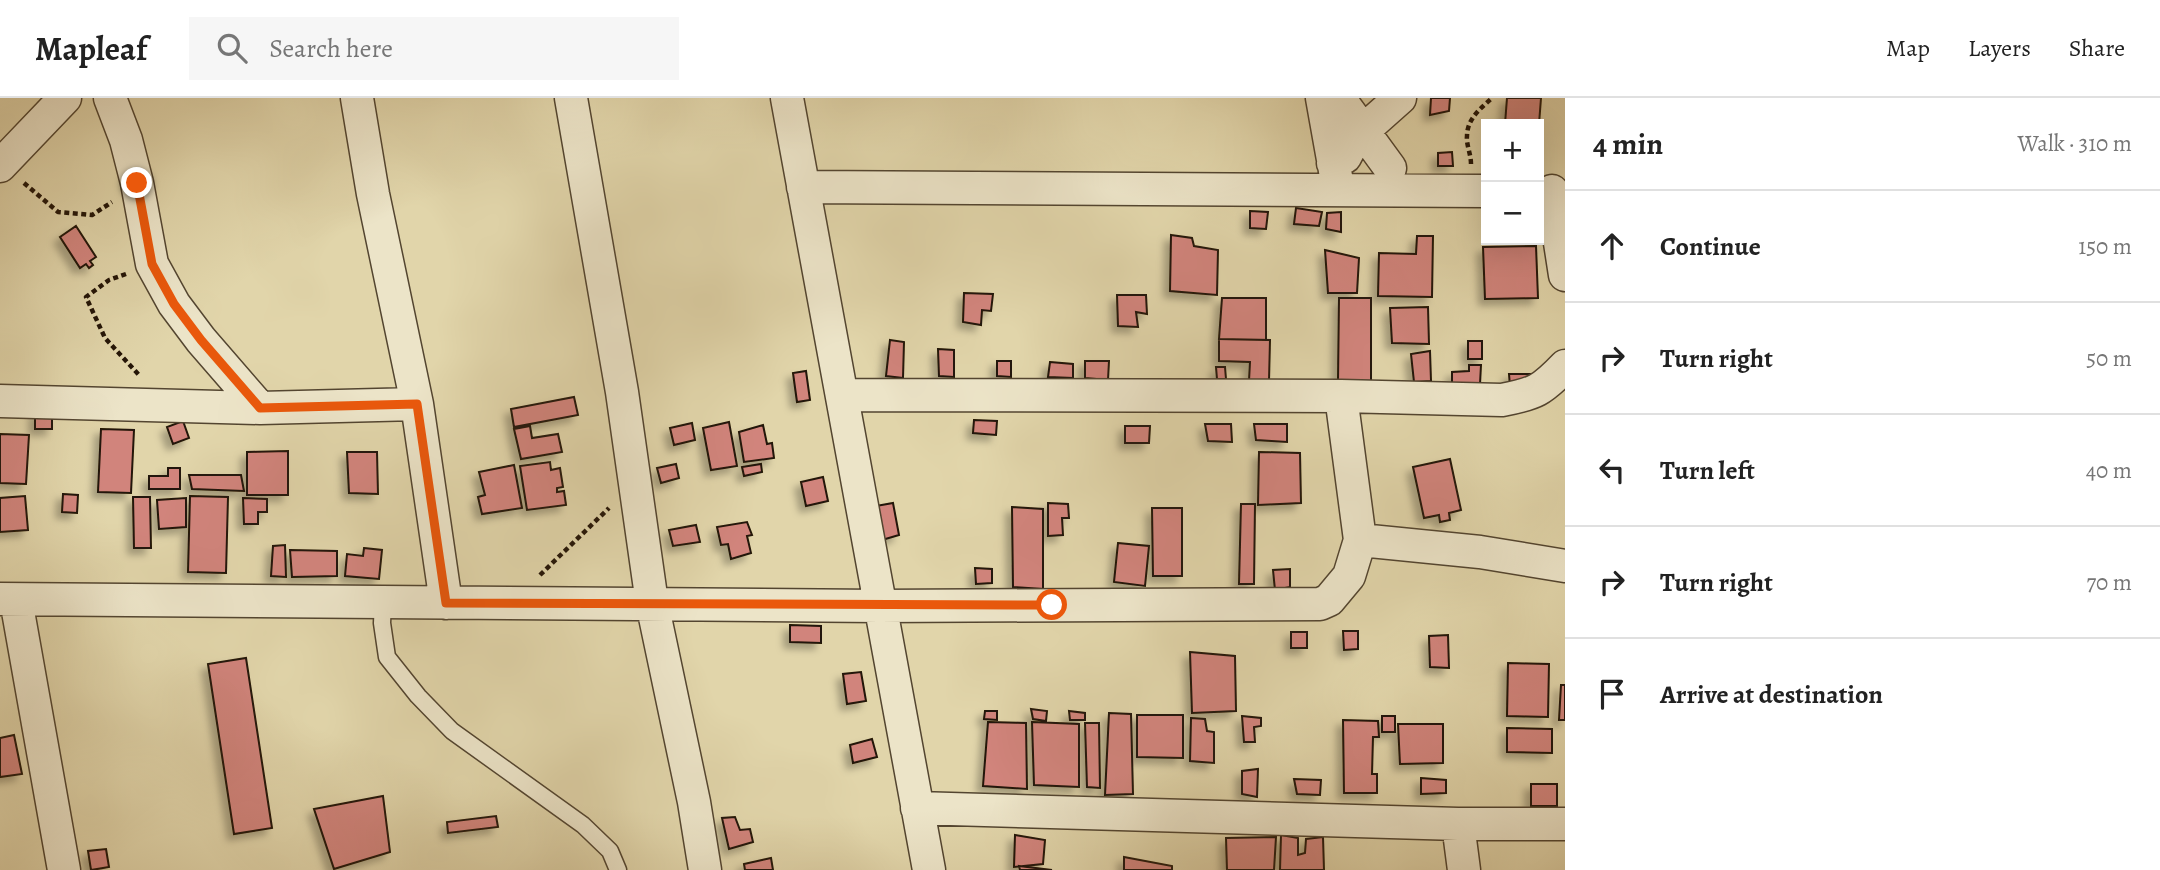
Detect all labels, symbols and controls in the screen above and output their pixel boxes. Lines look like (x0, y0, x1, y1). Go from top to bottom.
search box (189, 17, 679, 80)
text: Mapleaf (35, 26, 147, 71)
icon: search (213, 29, 251, 67)
text: Search here (269, 31, 393, 66)
text: Map (1886, 32, 1930, 64)
text: Layers (1968, 32, 2031, 64)
text: Share (2069, 32, 2125, 64)
map controls (1481, 119, 1544, 245)
button: + (1481, 119, 1544, 182)
text: 4 min (1593, 124, 1663, 164)
text: Walk · 310 m (2018, 128, 2132, 159)
route end (121, 167, 152, 198)
button: − (1481, 182, 1544, 245)
icon: ahead (1593, 227, 1631, 265)
text: Continue (1660, 229, 1761, 264)
text: 150 m (2078, 231, 2132, 262)
icon: right (1593, 339, 1631, 377)
text: Turn right (1660, 341, 1773, 376)
text: 50 m (2086, 343, 2132, 374)
icon: left (1593, 451, 1631, 489)
text: Turn left (1660, 453, 1755, 488)
text: 40 m (2086, 455, 2132, 486)
icon: right (1593, 563, 1631, 601)
text: Turn right (1660, 565, 1773, 600)
text: 70 m (2086, 567, 2132, 598)
route start (1036, 589, 1067, 620)
icon: arrive (1593, 675, 1631, 713)
text: Arrive at destination (1660, 677, 1883, 712)

